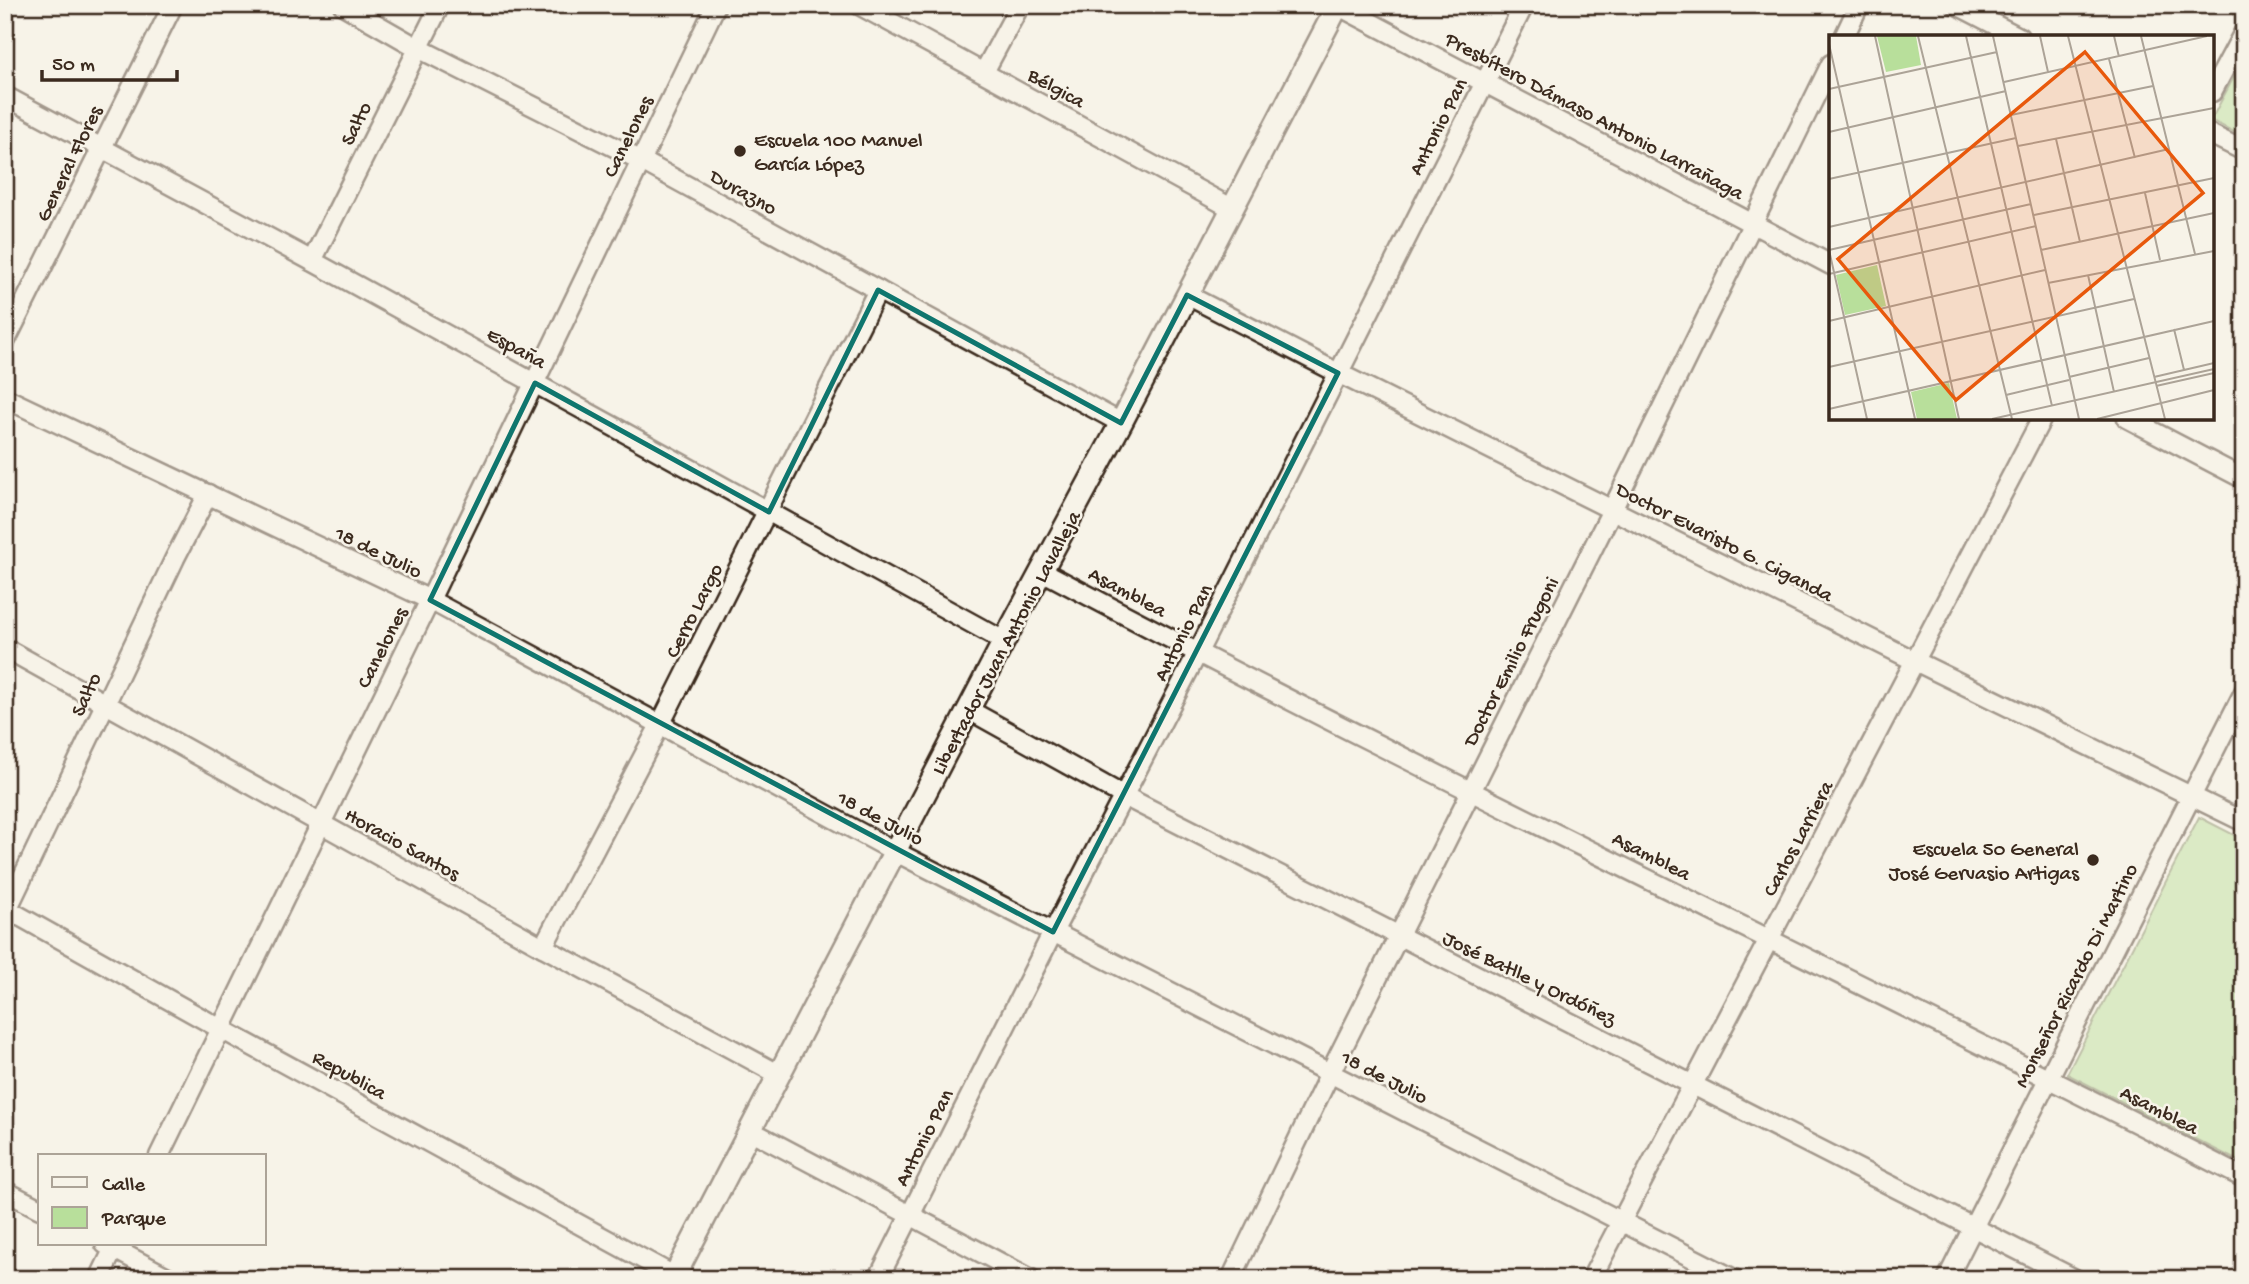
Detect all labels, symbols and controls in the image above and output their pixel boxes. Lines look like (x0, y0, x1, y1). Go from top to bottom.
street label: Presbítero Dámaso Antonio Larrañaga (1439, 28, 1748, 208)
inset map (1829, 35, 2214, 420)
scale bar (42, 38, 177, 82)
text: 50 m (52, 54, 95, 79)
street label: Bélgica (1021, 64, 1089, 117)
street label: Antonio Pan (1405, 75, 1475, 180)
street label: Canelones (600, 91, 661, 183)
street label: Salto (337, 99, 379, 150)
street label: General Flores (32, 101, 111, 227)
place label: Escuela 100 Manuel García López (754, 130, 923, 179)
marker: Escuela 100 Manuel García López (732, 143, 748, 159)
street label: Durazno (703, 165, 780, 223)
street label: España (481, 324, 551, 377)
street label: Doctor Evaristo G. Ciganda (1609, 478, 1837, 610)
street label: Libertador Juan Antonio Lavalleja (928, 506, 1089, 780)
street label: 18 de Julio (329, 522, 425, 586)
street label: Cerro Largo (662, 560, 731, 663)
street label: Asamblea (1083, 563, 1171, 626)
street label: Doctor Emilio Frugoni (1459, 574, 1567, 753)
street label: Antonio Pan (1150, 581, 1220, 686)
street label: Canelones (353, 603, 416, 693)
street label: Salto (67, 669, 109, 721)
street label: Carlos Larriera (1759, 776, 1842, 902)
street label: 18 de Julio (831, 786, 927, 853)
street label: Horacio Santos (339, 804, 465, 889)
street label: Asamblea (1607, 828, 1695, 889)
place label: Escuela 50 General José Gervasio Artigas (1889, 839, 2080, 888)
marker: Escuela 50 General José Gervasio Artigas (2085, 852, 2101, 868)
street label: Monseñor Ricardo Di Martino (2011, 860, 2146, 1093)
street label: José Batlle y Ordóñez (1437, 927, 1620, 1033)
street label: Republica (307, 1046, 391, 1108)
street label: 18 de Julio (1335, 1046, 1431, 1112)
street label: Asamblea (2115, 1082, 2203, 1143)
street label: Antonio Pan (891, 1086, 961, 1191)
legend (38, 1154, 266, 1246)
text: Calle (102, 1174, 146, 1199)
text: Parque (101, 1208, 167, 1233)

